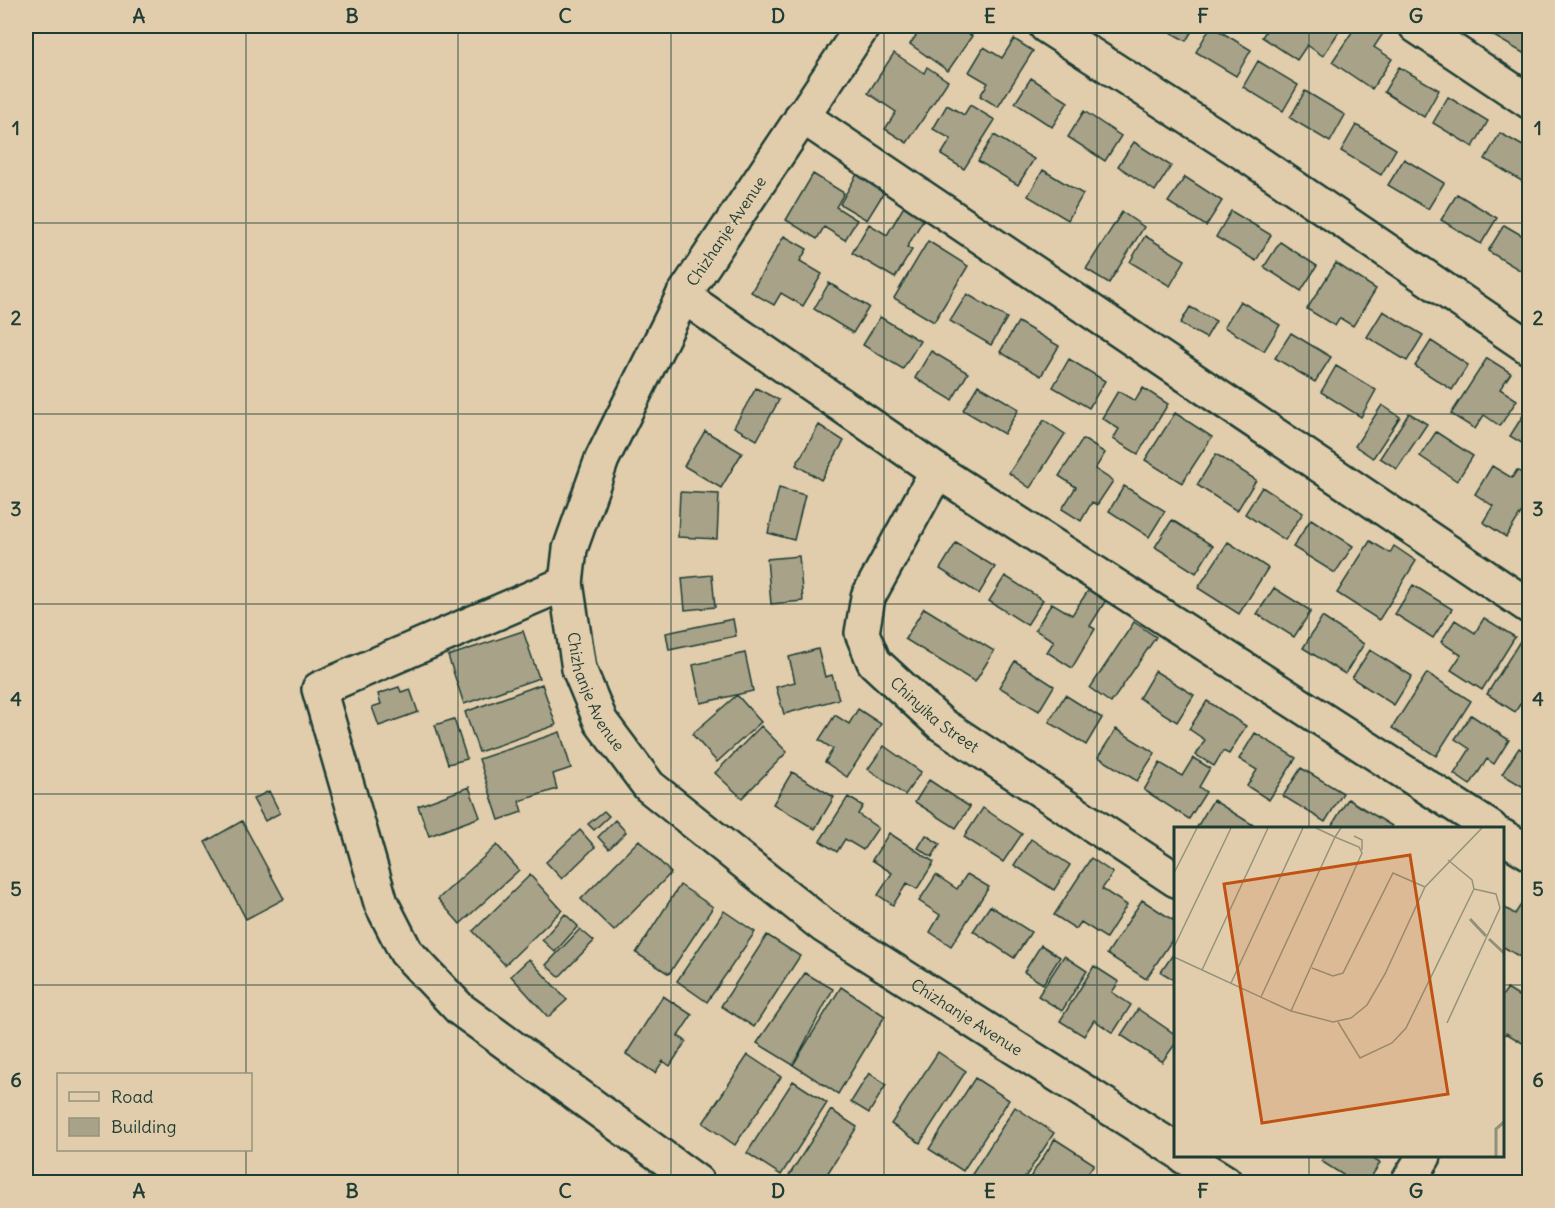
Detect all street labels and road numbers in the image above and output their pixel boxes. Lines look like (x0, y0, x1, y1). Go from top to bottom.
street label: Chizhanje Avenue (682, 172, 770, 290)
street label: Chizhanje Avenue (564, 631, 629, 755)
street label: Chinyika Street (886, 672, 983, 757)
street label: Chizhanje Avenue (907, 974, 1026, 1060)

